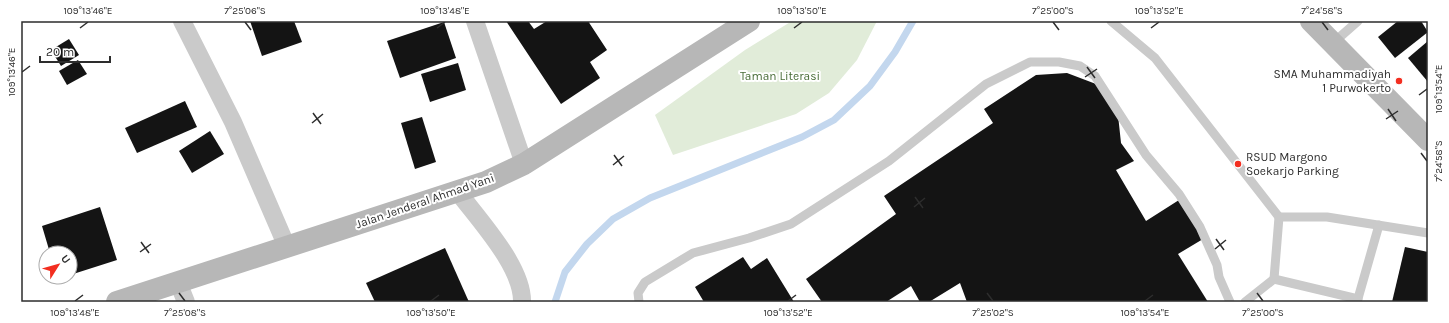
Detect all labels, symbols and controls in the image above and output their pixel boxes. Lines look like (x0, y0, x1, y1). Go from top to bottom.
text: 109°13'46"E (64, 5, 113, 17)
text: 7°25'06"S (224, 5, 266, 17)
text: 109°13'48"E (420, 5, 470, 17)
text: 109°13'50"E (777, 5, 827, 17)
text: 7°25'00"S (1032, 5, 1074, 17)
text: 109°13'52"E (1134, 5, 1184, 17)
text: 7°24'58"S (1301, 5, 1343, 17)
scale bar (40, 38, 110, 64)
text: 20 m (46, 45, 74, 59)
text: 109°13'46"E (6, 48, 18, 97)
text: 109°13'54"E (1433, 65, 1445, 113)
place label: SMA Muhammadiyah 1 Purwokerto (1273, 67, 1391, 95)
park label: Taman Literasi (740, 69, 820, 83)
marker: SMA Muhammadiyah 1 Purwokerto (1394, 76, 1404, 86)
text: 7°24'58"S (1433, 140, 1445, 182)
place label: RSUD Margono Soekarjo Parking (1246, 150, 1339, 178)
marker: RSUD Margono Soekarjo Parking (1233, 159, 1243, 169)
street label: Jalan Jenderal Ahmad Yani (354, 171, 496, 231)
north arrow (38, 245, 78, 285)
text: U (58, 252, 73, 266)
text: 109°13'48"E (50, 307, 100, 319)
text: 7°25'08"S (164, 307, 206, 319)
text: 109°13'50"E (406, 307, 456, 319)
text: 109°13'52"E (763, 307, 813, 319)
text: 7°25'02"S (972, 307, 1014, 319)
text: 109°13'54"E (1121, 307, 1169, 319)
text: 7°25'00"S (1242, 307, 1284, 319)

